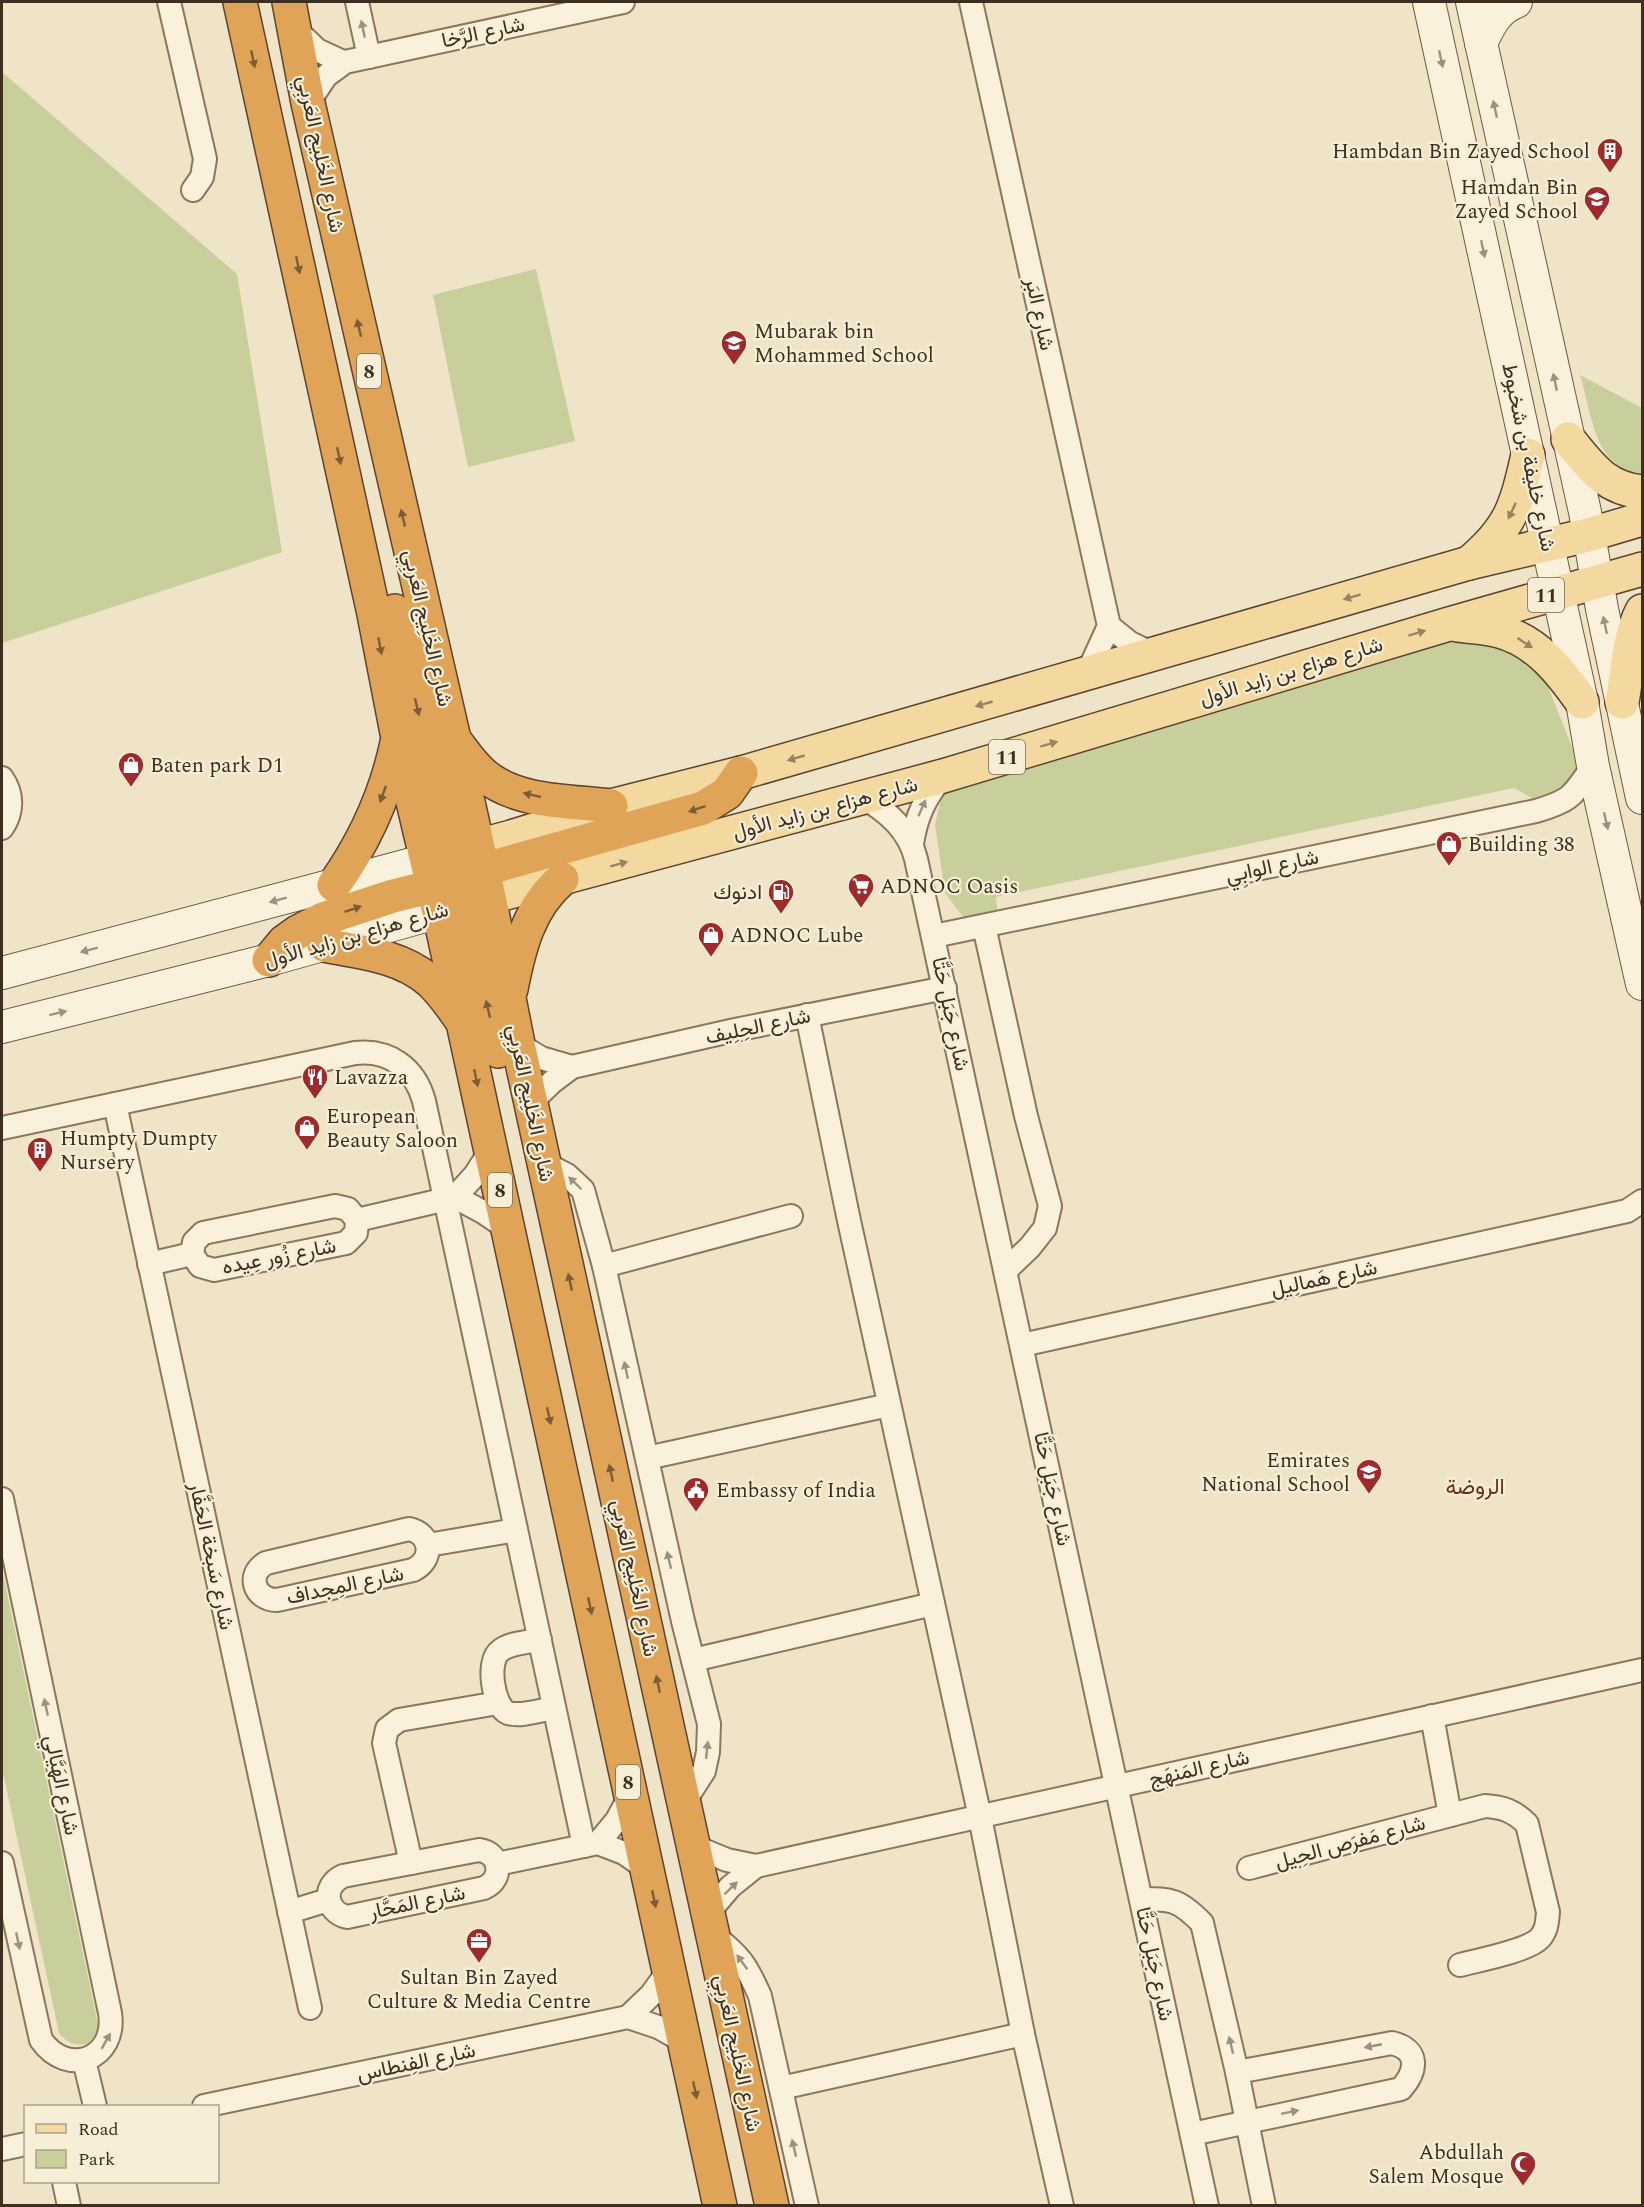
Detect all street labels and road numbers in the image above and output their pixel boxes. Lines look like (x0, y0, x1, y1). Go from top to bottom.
street label: شارع الرَّخا (439, 9, 528, 57)
street label: شارع الخَلِيج العَربِي (288, 73, 352, 236)
street label: شارع البَر (1015, 274, 1062, 354)
road number: 8 (357, 354, 381, 388)
street label: شارع خليفة بن شخبوط (1492, 360, 1564, 554)
street label: شارع الخَلِيج العَربِي (393, 547, 461, 710)
road number: 11 (1528, 578, 1564, 612)
street label: شارع هزاع بن زايد الأول (1195, 629, 1387, 715)
road number: 11 (989, 740, 1025, 774)
street label: شارع هزاع بن زايد الأول (729, 769, 921, 849)
street label: شارع الوابِي (1223, 842, 1322, 892)
street label: شارع هزاع بن زايد الأول (260, 894, 452, 978)
street label: شارع جَبَل حَتَّا (922, 954, 978, 1074)
street label: شارع الحِلِيف (703, 1000, 814, 1054)
street label: شارع الخَلِيج العَربِي (498, 1022, 562, 1185)
road number: 8 (488, 1173, 512, 1207)
street label: شارع زُور عِيده (219, 1230, 339, 1284)
street label: شارع هَمالِيل (1268, 1252, 1380, 1306)
street label: شارع جَبَل حَتَّا (1024, 1429, 1080, 1549)
street label: شارع سَبخة الحَفَّار (180, 1478, 242, 1633)
street label: شارع الخَلِيج العَربِي (602, 1497, 666, 1660)
street label: شارع المِجداف (284, 1558, 407, 1614)
street label: شارع الهَيَّالي (35, 1732, 87, 1838)
street label: شارع المَنهَج (1146, 1742, 1253, 1796)
road number: 8 (616, 1765, 640, 1799)
street label: شارع مَفرَص الحِيل (1271, 1807, 1429, 1878)
street label: شارع المَحَّار (365, 1877, 468, 1929)
street label: شارع جَبَل حَتَّا (1126, 1904, 1182, 2024)
street label: شارع الخَلِيج العَربِي (705, 1972, 769, 2135)
street label: شارع الفِنطاس (354, 2035, 478, 2091)

